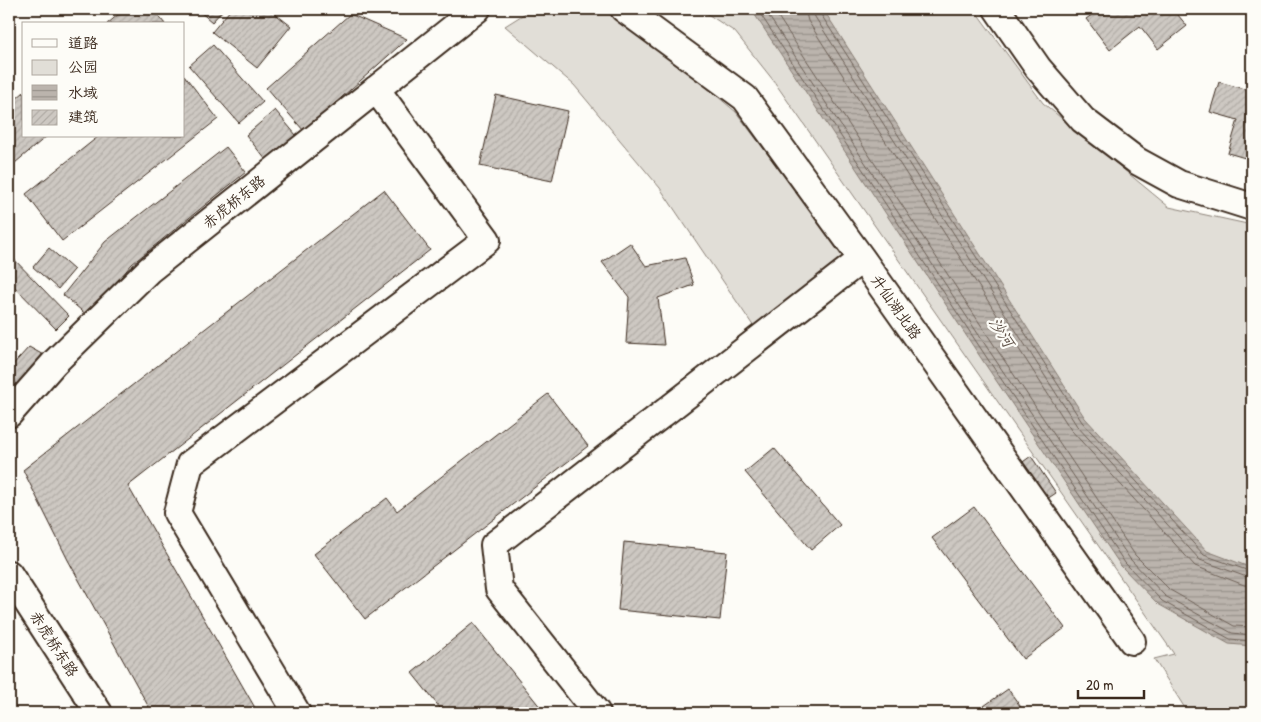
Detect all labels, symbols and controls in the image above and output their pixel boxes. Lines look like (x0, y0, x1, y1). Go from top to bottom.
legend (22, 22, 185, 138)
text: 道路 (68, 32, 98, 53)
text: 公园 (68, 56, 98, 77)
text: 水域 (68, 82, 98, 103)
text: 建筑 (68, 106, 98, 127)
street label: 赤虎桥东路 (198, 170, 269, 233)
street label: 升仙湖北路 (866, 270, 927, 343)
water label: 沙河 (984, 313, 1022, 354)
street label: 赤虎桥东路 (25, 607, 84, 681)
scale bar (1078, 667, 1145, 699)
text: 20 m (1086, 674, 1113, 695)

